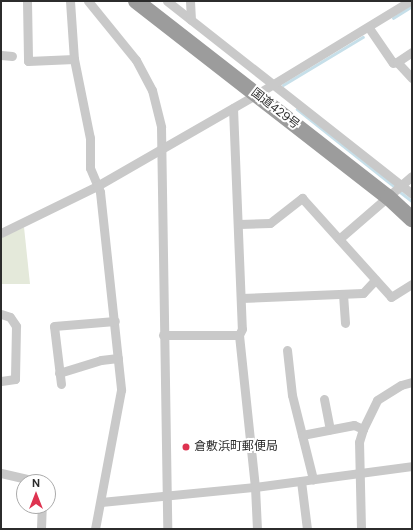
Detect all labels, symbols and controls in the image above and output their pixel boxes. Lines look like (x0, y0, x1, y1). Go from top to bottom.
street label: 国道429号 (248, 86, 302, 132)
place label: 倉敷浜町郵便局 (194, 440, 278, 454)
marker: 倉敷浜町郵便局 (181, 442, 191, 452)
north arrow (16, 474, 56, 514)
text: N (32, 476, 40, 490)

